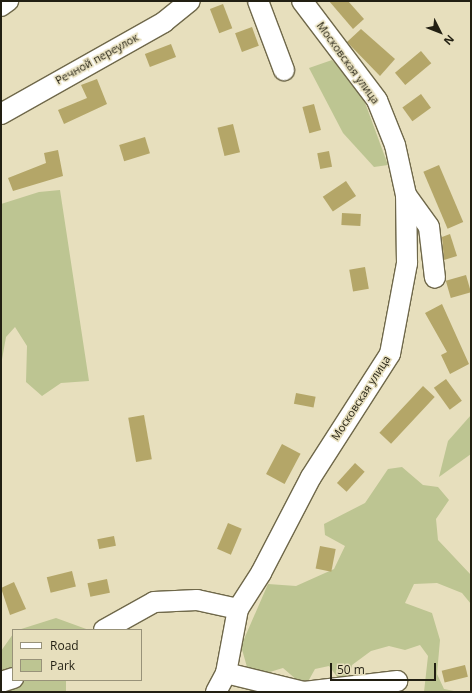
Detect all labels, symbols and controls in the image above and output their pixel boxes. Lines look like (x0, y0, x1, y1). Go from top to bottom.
north arrow (420, 12, 460, 52)
street label: Московская улица (314, 19, 382, 107)
street label: Речной переулок (53, 31, 141, 87)
text: N (441, 32, 458, 49)
street label: Московская улица (329, 353, 393, 443)
legend (12, 629, 142, 681)
text: Road (50, 637, 79, 654)
scale bar (332, 655, 438, 681)
text: Park (50, 657, 75, 674)
text: 50 m (337, 661, 365, 678)

